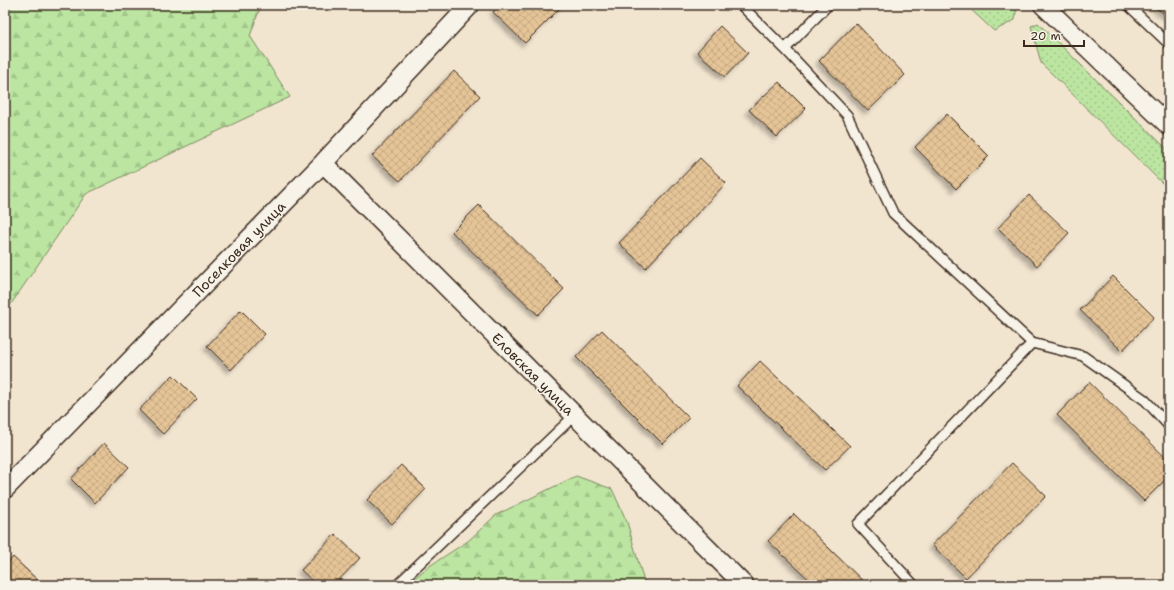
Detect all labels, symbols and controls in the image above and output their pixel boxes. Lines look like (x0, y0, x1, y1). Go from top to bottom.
scale bar (1024, 22, 1084, 48)
text: 20 m (1030, 28, 1061, 44)
street label: Поселковая улица (189, 197, 290, 301)
street label: Еловская улица (488, 329, 578, 419)

